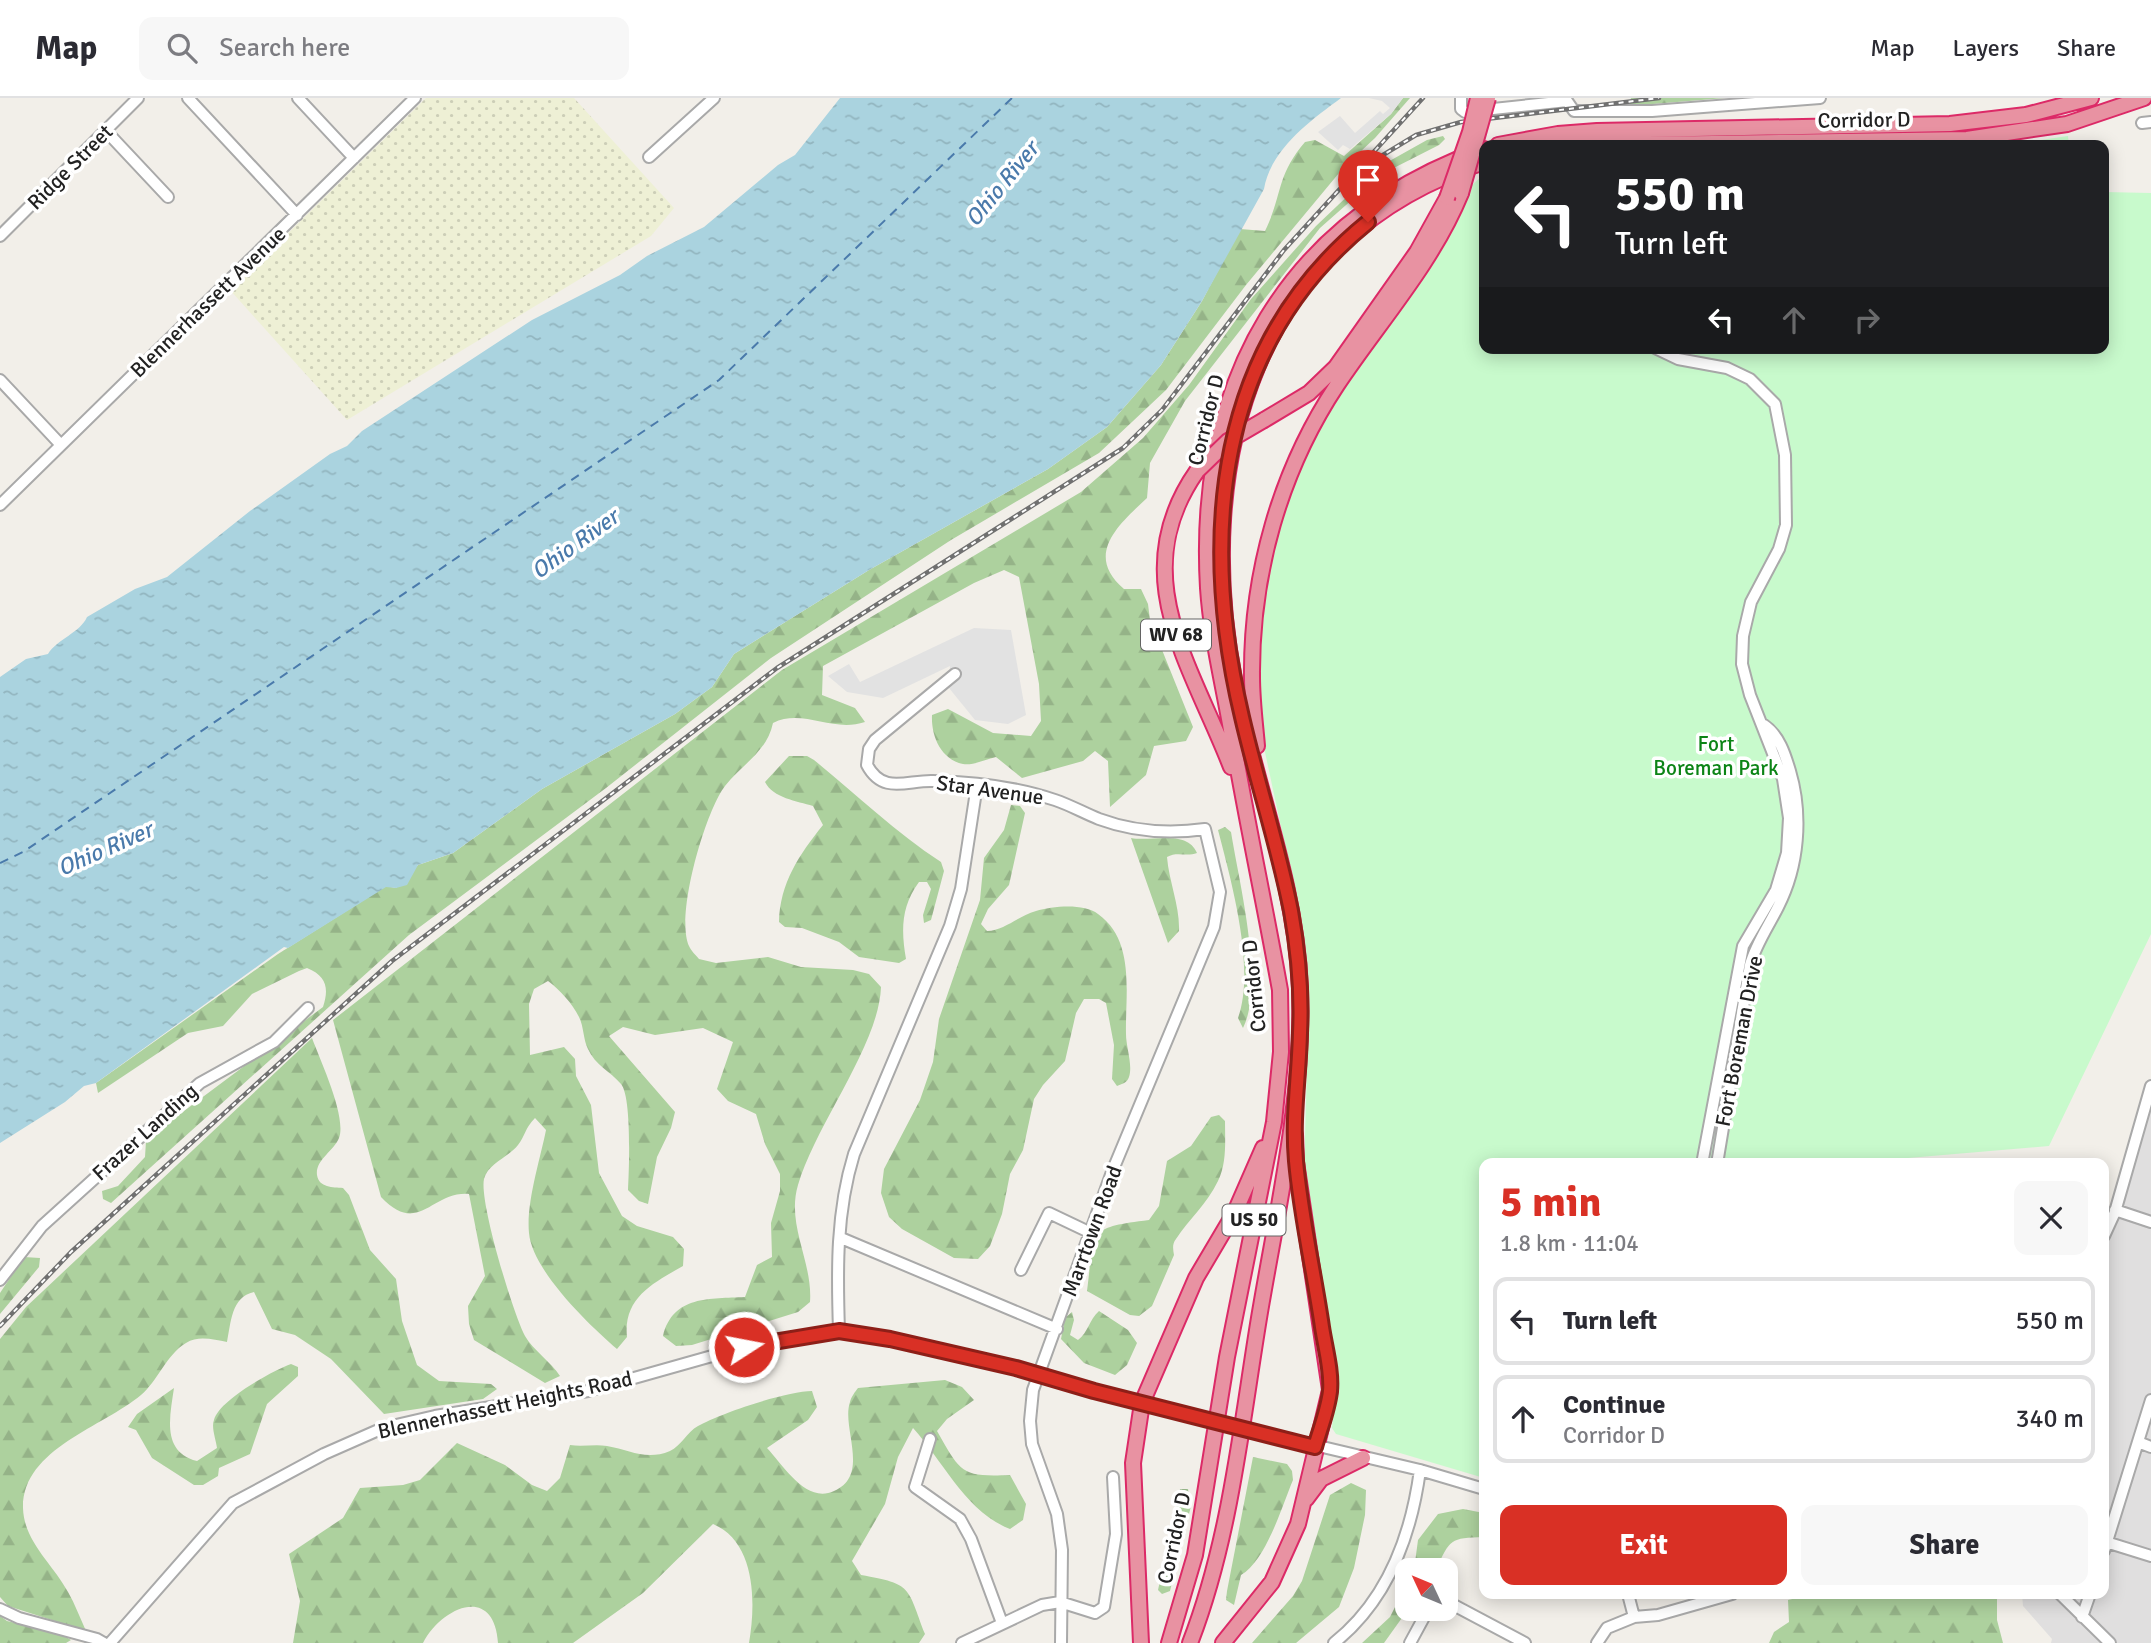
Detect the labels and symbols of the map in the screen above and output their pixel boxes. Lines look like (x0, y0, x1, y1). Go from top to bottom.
street label: Corridor D (1817, 106, 1911, 134)
street label: Ridge Street (22, 119, 118, 215)
water label: Ohio River (959, 133, 1047, 232)
pin (1338, 150, 1398, 222)
street label: Blennerhassett Avenue (125, 221, 291, 383)
street label: Corridor D (1182, 372, 1230, 468)
water label: Ohio River (526, 501, 627, 585)
road number: WV 68 (1141, 620, 1211, 650)
park label: Fort Boreman Park (1653, 731, 1779, 781)
street label: Star Avenue (935, 770, 1045, 810)
water label: Ohio River (53, 814, 160, 883)
street label: Corridor D (1236, 938, 1272, 1034)
street label: Fort Boreman Drive (1710, 953, 1768, 1129)
street label: Frazer Landing (87, 1078, 203, 1186)
street label: Marrtown Road (1056, 1162, 1128, 1300)
road number: US 50 (1222, 1204, 1286, 1236)
position arrow (707, 1310, 781, 1384)
street label: Blennerhassett Heights Road (375, 1365, 635, 1445)
street label: Corridor D (1152, 1490, 1196, 1586)
north arrow (1395, 1558, 1458, 1620)

